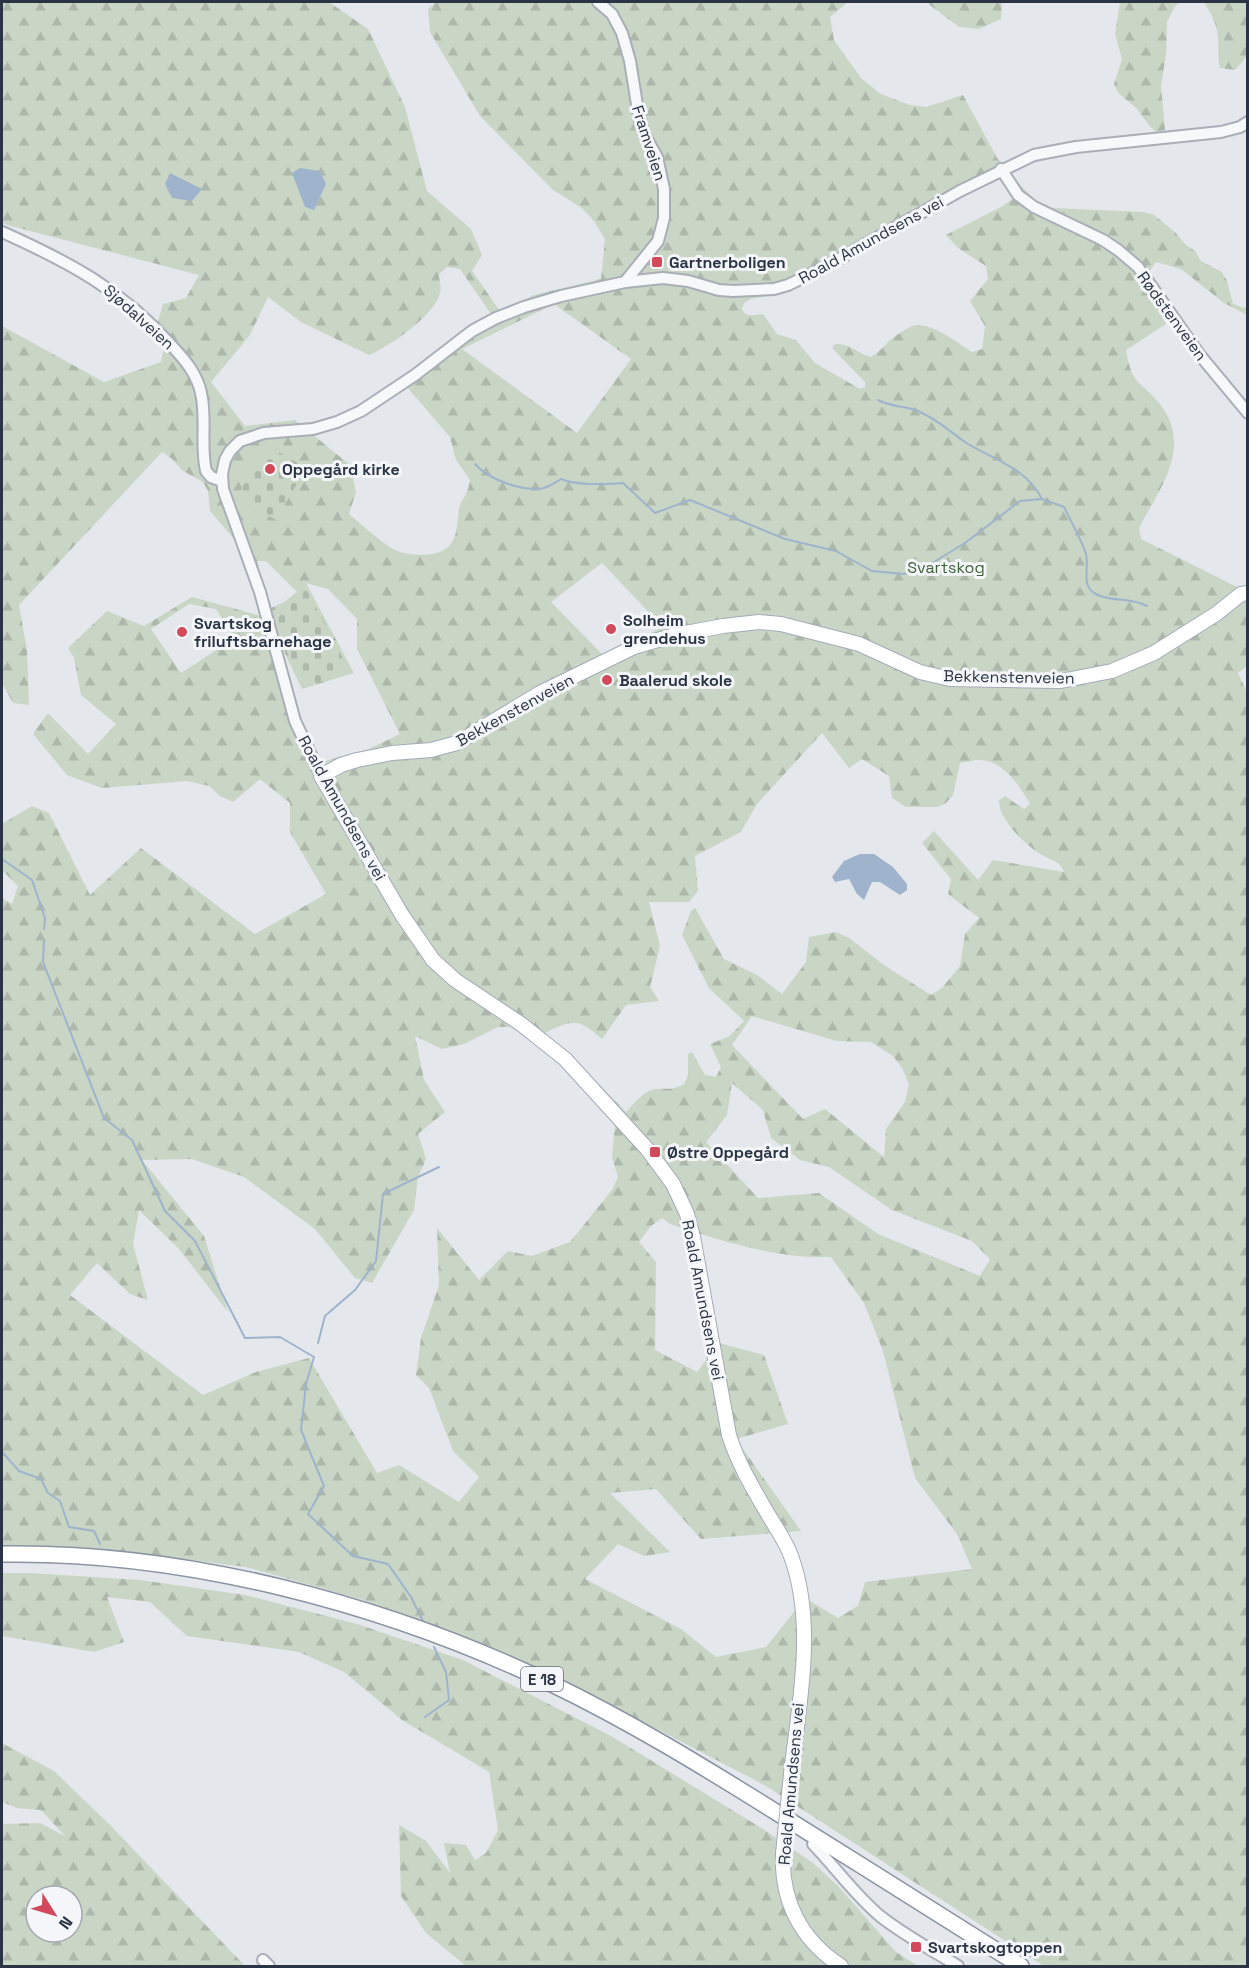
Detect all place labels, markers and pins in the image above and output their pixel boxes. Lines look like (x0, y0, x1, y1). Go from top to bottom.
place label: Gartnerboligen (669, 252, 786, 273)
marker: Gartnerboligen (650, 255, 664, 269)
place label: Oppegård kirke (282, 459, 400, 480)
marker: Oppegård kirke (263, 462, 277, 476)
place label: Solheim grendehus (623, 610, 706, 649)
place label: Svartskog friluftsbarnehage (194, 613, 331, 652)
marker: Solheim grendehus (604, 622, 618, 636)
marker: Svartskog friluftsbarnehage (175, 625, 189, 639)
place label: Baalerud skole (619, 670, 732, 691)
marker: Baalerud skole (600, 673, 614, 687)
place label: Østre Oppegård (667, 1142, 789, 1163)
marker: Østre Oppegård (648, 1145, 662, 1159)
place label: Svartskogtoppen (928, 1937, 1062, 1958)
marker: Svartskogtoppen (909, 1940, 923, 1954)

